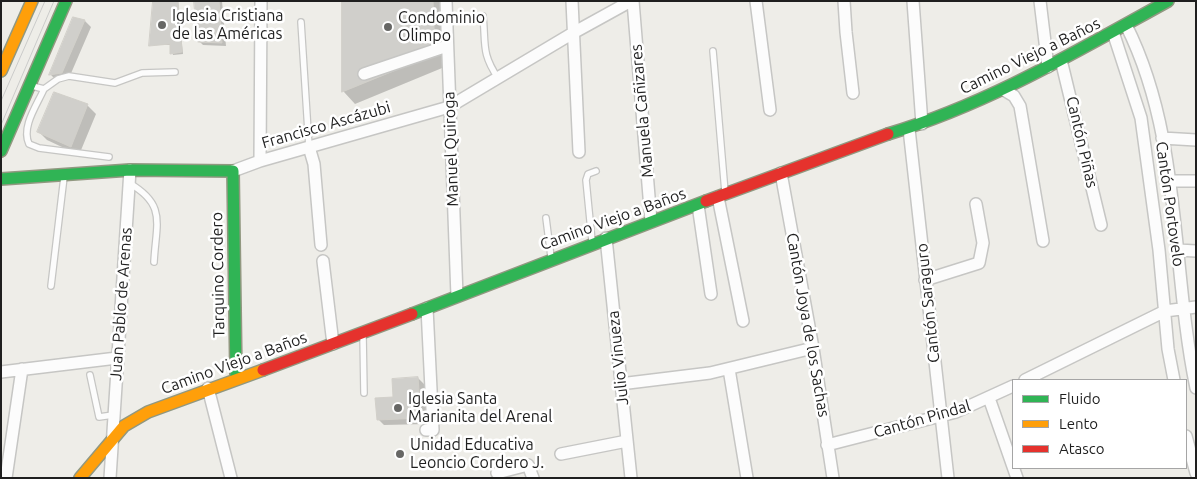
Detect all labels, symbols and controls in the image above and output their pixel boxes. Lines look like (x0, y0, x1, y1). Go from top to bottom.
place label: Iglesia Cristiana de las Américas (172, 6, 284, 44)
place label: Condominio Olimpo (398, 8, 485, 46)
street label: Camino Viejo a Baños (957, 14, 1103, 98)
marker: Iglesia Cristiana de las Américas (156, 19, 168, 31)
marker: Condominio Olimpo (382, 21, 394, 33)
street label: Manuela Cañizares (627, 44, 657, 178)
street label: Manuel Quiroga (439, 91, 463, 207)
street label: Cantón Piñas (1062, 94, 1102, 190)
street label: Francisco Ascázubi (259, 97, 393, 153)
street label: Cantón Portovelo (1152, 140, 1188, 268)
street label: Camino Viejo a Baños (537, 184, 689, 254)
street label: Tarquino Cordero (207, 212, 229, 338)
street label: Juan Pablo de Arenas (106, 227, 136, 381)
street label: Cantón Joya de los Sachas (782, 231, 834, 419)
street label: Cantón Saraguro (912, 242, 944, 364)
street label: Julio Vinueza (603, 310, 633, 406)
street label: Camino Viejo a Baños (158, 328, 310, 398)
legend (1012, 379, 1187, 469)
place label: Iglesia Santa Marianita del Arenal (408, 389, 552, 427)
text: Fluido (1059, 390, 1101, 407)
street label: Cantón Pindal (871, 396, 973, 442)
marker: Iglesia Santa Marianita del Arenal (392, 402, 404, 414)
text: Lento (1059, 415, 1098, 432)
place label: Unidad Educativa Leoncio Cordero J. (410, 435, 544, 473)
text: Atasco (1059, 440, 1105, 457)
marker: Unidad Educativa Leoncio Cordero J. (394, 448, 406, 460)

